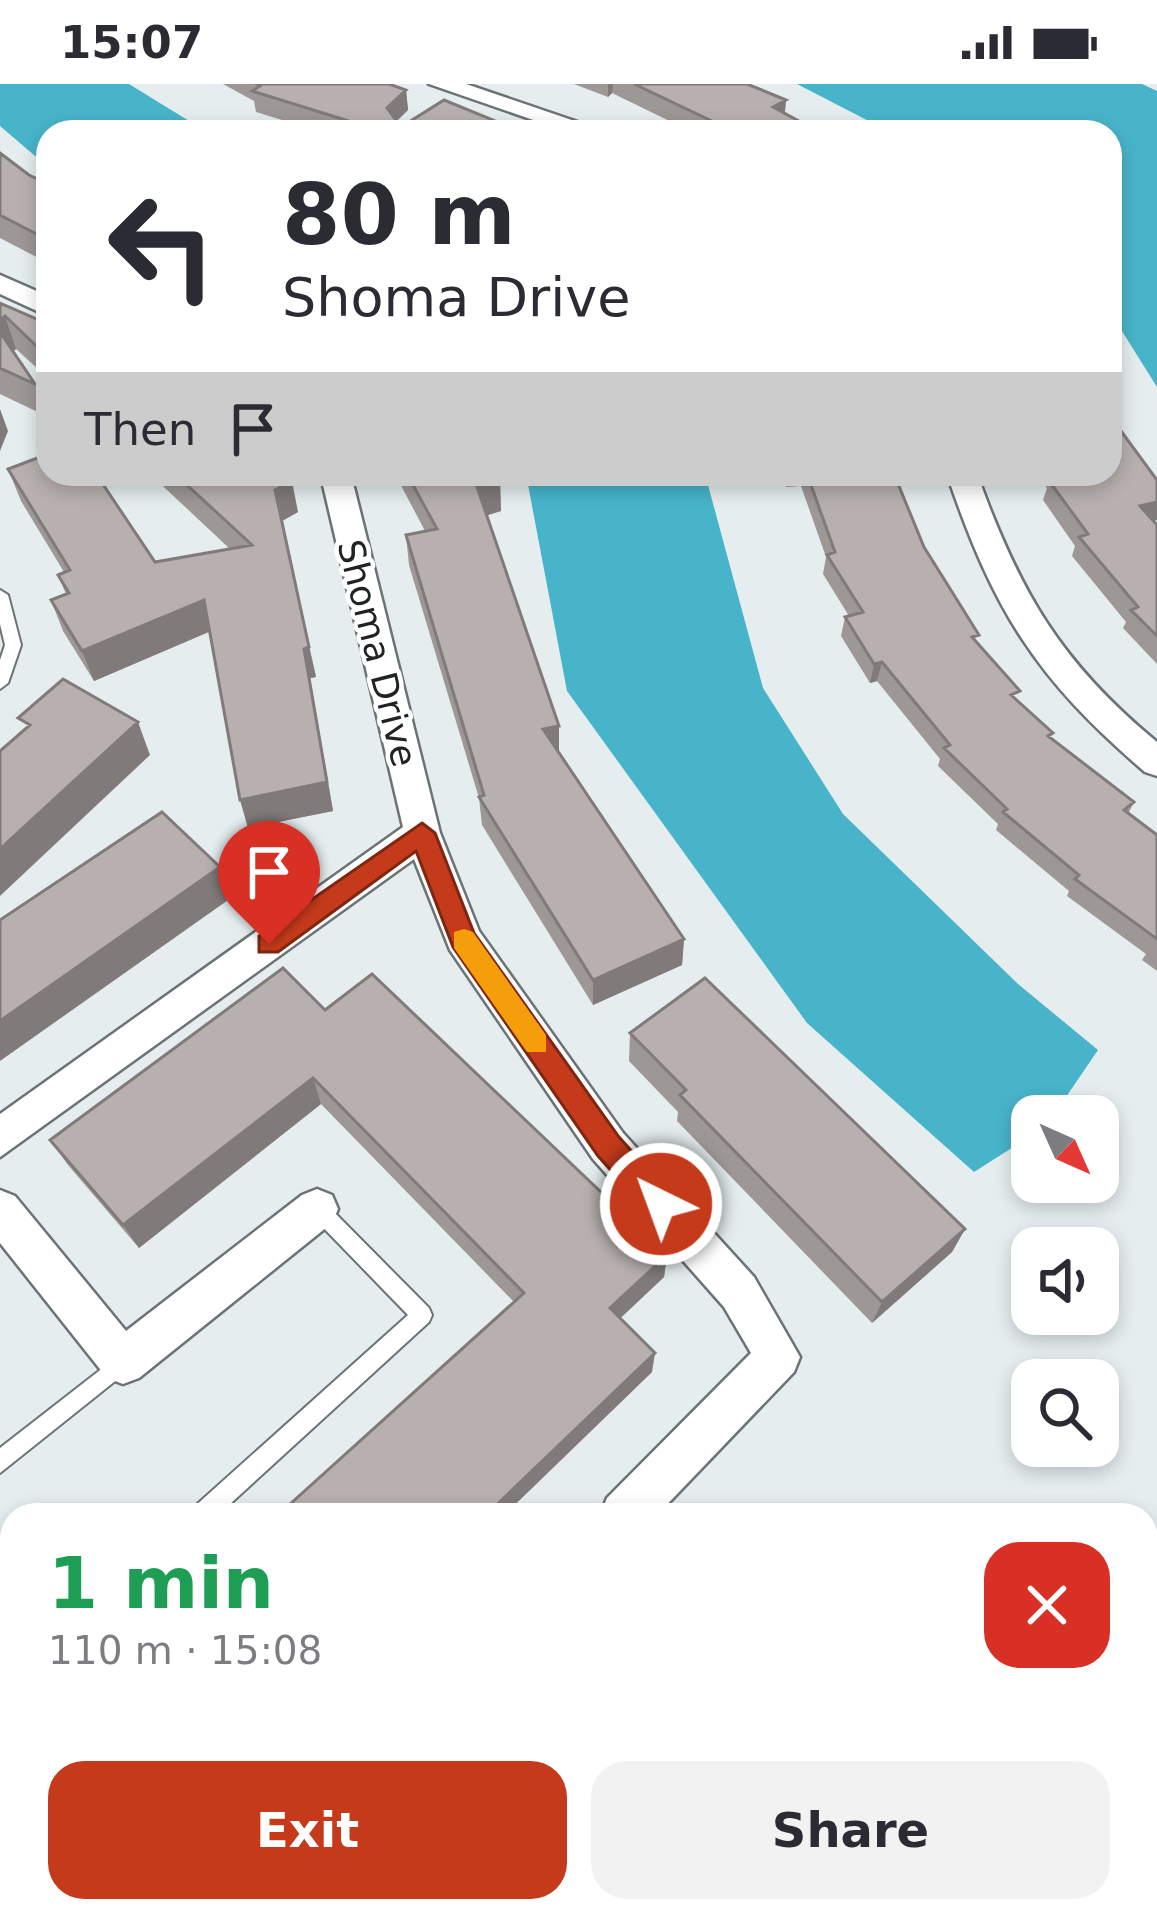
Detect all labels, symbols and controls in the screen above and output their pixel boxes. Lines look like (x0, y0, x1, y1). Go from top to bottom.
text: 15:07 (60, 16, 203, 69)
text: 80 m (282, 166, 516, 264)
icon: left (84, 168, 240, 324)
text: Shoma Drive (282, 266, 630, 329)
icon: arrive (220, 396, 286, 462)
text: Then (84, 403, 196, 456)
street label: Shoma Drive (330, 535, 425, 771)
pin (218, 821, 320, 944)
icon: arrive (236, 839, 302, 905)
north arrow (1011, 1095, 1119, 1203)
map controls (1011, 1095, 1119, 1467)
position arrow (598, 1141, 724, 1267)
button: sound (1011, 1227, 1119, 1335)
button: search (1011, 1359, 1119, 1467)
text: 1 min (48, 1541, 274, 1625)
button: close (984, 1542, 1110, 1668)
text: 110 m · 15:08 (48, 1628, 322, 1673)
button: Exit (48, 1761, 567, 1899)
button: Share (591, 1761, 1110, 1899)

